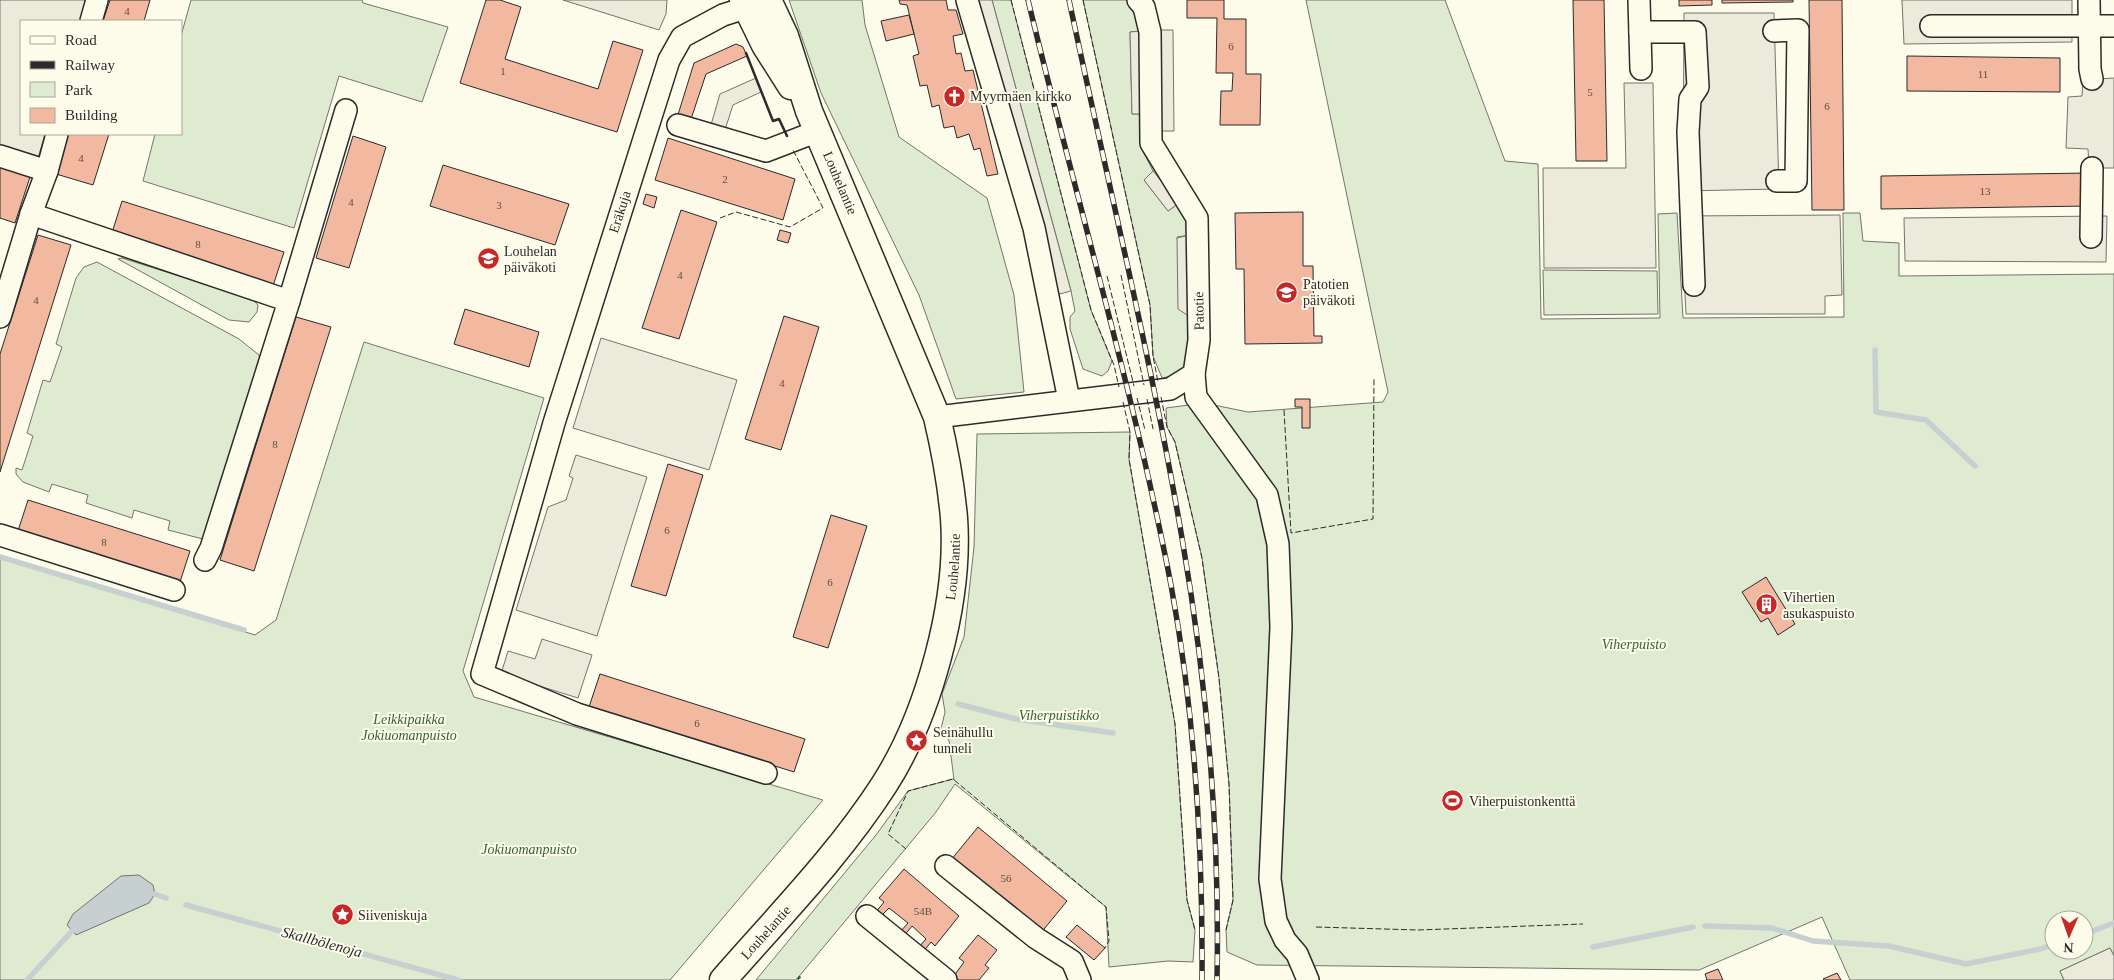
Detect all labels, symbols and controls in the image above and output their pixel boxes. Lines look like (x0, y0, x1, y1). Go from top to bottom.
house number: 4 (124, 5, 130, 17)
legend (20, 20, 182, 135)
text: Road (65, 32, 97, 48)
house number: 6 (1228, 40, 1234, 52)
text: Railway (65, 57, 115, 73)
house number: 1 (500, 65, 506, 77)
house number: 11 (1978, 68, 1988, 80)
text: Park (65, 82, 93, 98)
church icon: Myyrmäen kirkko (942, 84, 966, 108)
house number: 5 (1587, 86, 1593, 98)
place label: Myyrmäen kirkko (970, 89, 1071, 104)
house number: 6 (1824, 100, 1830, 112)
text: Building (65, 107, 118, 123)
street label: Louhelantie (820, 149, 860, 217)
house number: 4 (78, 152, 84, 164)
house number: 2 (722, 173, 728, 185)
house number: 13 (1980, 185, 1991, 197)
street label: Eräkuja (606, 188, 634, 235)
house number: 4 (348, 196, 354, 208)
house number: 3 (496, 199, 502, 211)
house number: 8 (195, 238, 201, 250)
place label: Louhelan päiväkoti (504, 244, 557, 275)
school or university icon: Louhelan päiväkoti (476, 247, 500, 271)
house number: 4 (677, 269, 683, 281)
place label: Patotien päiväkoti (1303, 277, 1355, 308)
school or university icon: Patotien päiväkoti (1275, 280, 1299, 304)
street label: Patotie (1191, 291, 1207, 331)
house number: 4 (33, 294, 39, 306)
house number: 4 (779, 377, 785, 389)
house number: 8 (272, 438, 278, 450)
house number: 6 (664, 524, 670, 536)
street label: Louhelantie (942, 533, 962, 601)
house number: 8 (101, 536, 107, 548)
house number: 6 (827, 576, 833, 588)
place label: Vihertien asukaspuisto (1783, 590, 1855, 621)
building icon: Vihertien asukaspuisto (1755, 593, 1779, 617)
park label: Viherpuisto (1602, 637, 1666, 652)
park label: Viherpuistikko (1019, 708, 1099, 723)
park label: Leikkipaikka Jokiuomanpuisto (361, 712, 457, 743)
house number: 6 (694, 717, 700, 729)
place label: Seinähullu tunneli (933, 725, 993, 756)
place icon: Seinähullu tunneli (905, 728, 929, 752)
sports icon: Viherpuistonkenttä (1441, 789, 1465, 813)
place label: Viherpuistonkenttä (1469, 794, 1576, 809)
park label: Jokiuomanpuisto (481, 842, 577, 857)
house number: 56 (1001, 872, 1012, 884)
street label: Louhelantie (738, 902, 793, 962)
place icon: Siiveniskuja (330, 903, 354, 927)
house number: 54B (914, 905, 932, 917)
place label: Siiveniskuja (358, 908, 428, 923)
north arrow (2044, 910, 2094, 960)
water label: Skallbölenoja (280, 924, 364, 960)
text: N (2063, 940, 2074, 955)

